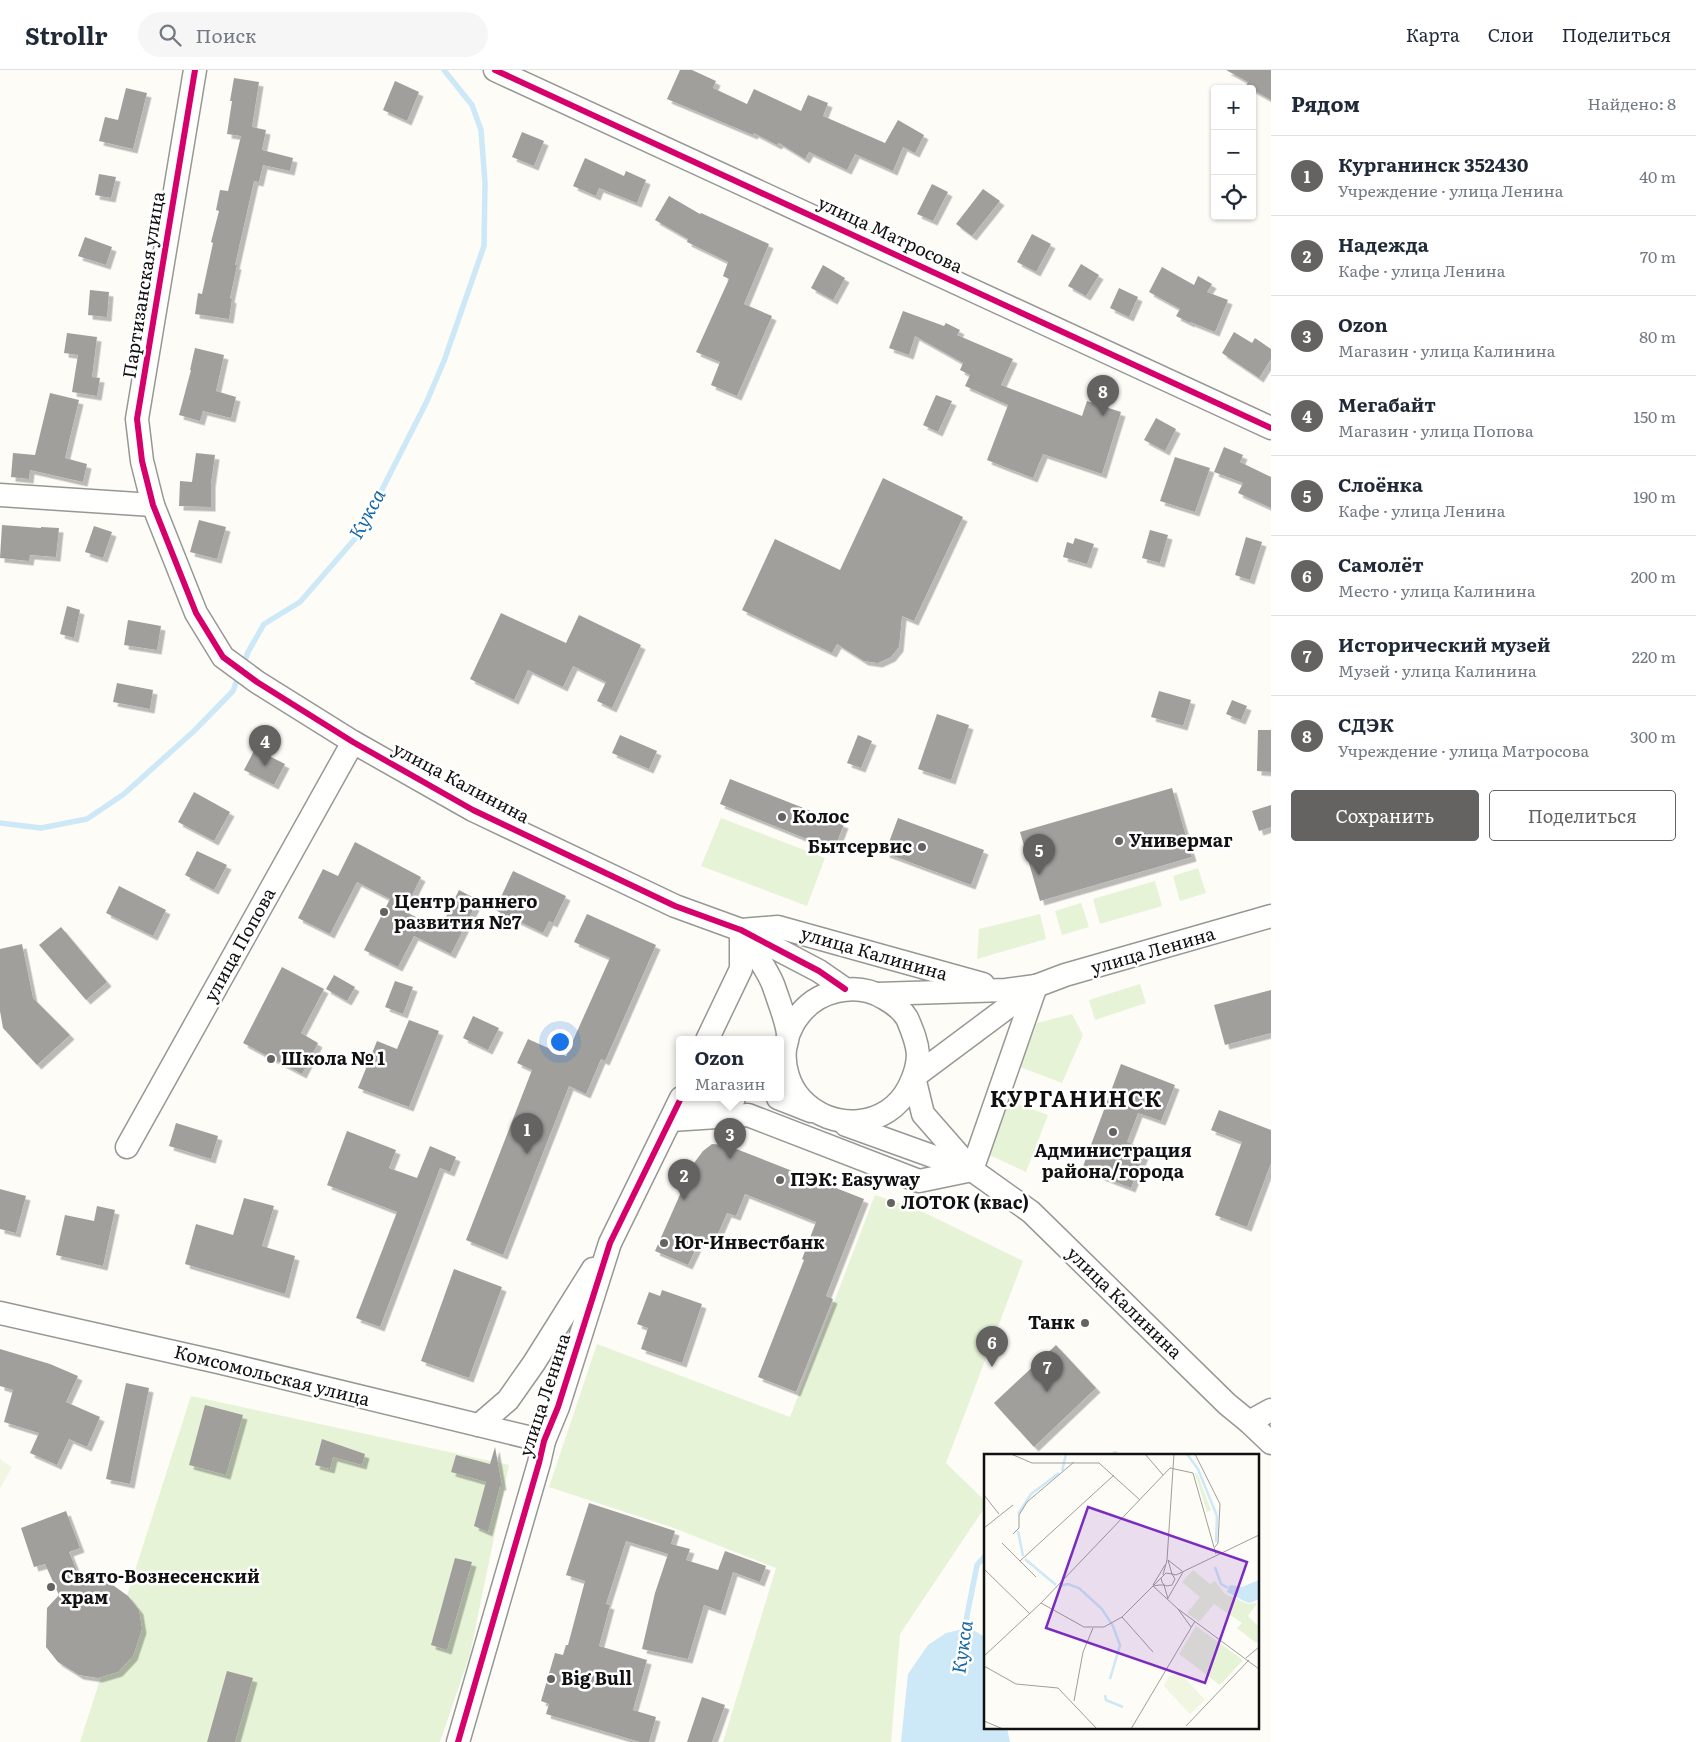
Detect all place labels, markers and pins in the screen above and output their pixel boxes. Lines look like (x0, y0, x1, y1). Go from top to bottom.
pin: 8 (1087, 375, 1119, 416)
pin: 4 (249, 725, 281, 766)
place label: Колос (792, 802, 850, 829)
marker: Колос (776, 811, 788, 823)
place label: Универмаг (1129, 826, 1233, 853)
place label: Бытсервис (808, 832, 912, 859)
pin: 5 (1023, 834, 1055, 875)
marker: Универмаг (1113, 835, 1125, 847)
marker: Бытсервис (916, 841, 928, 853)
place label: Центр раннего развития №7 (394, 887, 538, 935)
marker: Центр раннего развития №7 (378, 906, 390, 918)
place label: Школа № 1 (281, 1044, 386, 1071)
marker: Школа № 1 (265, 1053, 277, 1065)
pin: 1 (511, 1113, 543, 1154)
pin: 3 (714, 1118, 746, 1159)
marker: Администрация района/города (1107, 1126, 1119, 1138)
place label: Администрация района/города (1034, 1136, 1192, 1184)
pin: 2 (668, 1159, 700, 1200)
place label: ПЭК: Easyway (790, 1165, 920, 1192)
marker: ПЭК: Easyway (774, 1174, 786, 1186)
place label: ЛОТОК (квас) (901, 1188, 1029, 1215)
marker: ЛОТОК (квас) (885, 1197, 897, 1209)
place label: Юг-Инвестбанк (674, 1228, 825, 1255)
marker: Юг-Инвестбанк (658, 1237, 670, 1249)
place label: Танк (1028, 1308, 1075, 1335)
marker: Танк (1079, 1317, 1091, 1329)
pin: 6 (976, 1326, 1008, 1367)
pin: 7 (1031, 1351, 1063, 1392)
place label: Свято-Вознесенский храм (61, 1562, 260, 1610)
marker: Свято-Вознесенский храм (45, 1581, 57, 1593)
place label: Big Bull (561, 1664, 632, 1691)
marker: Big Bull (545, 1673, 557, 1685)

